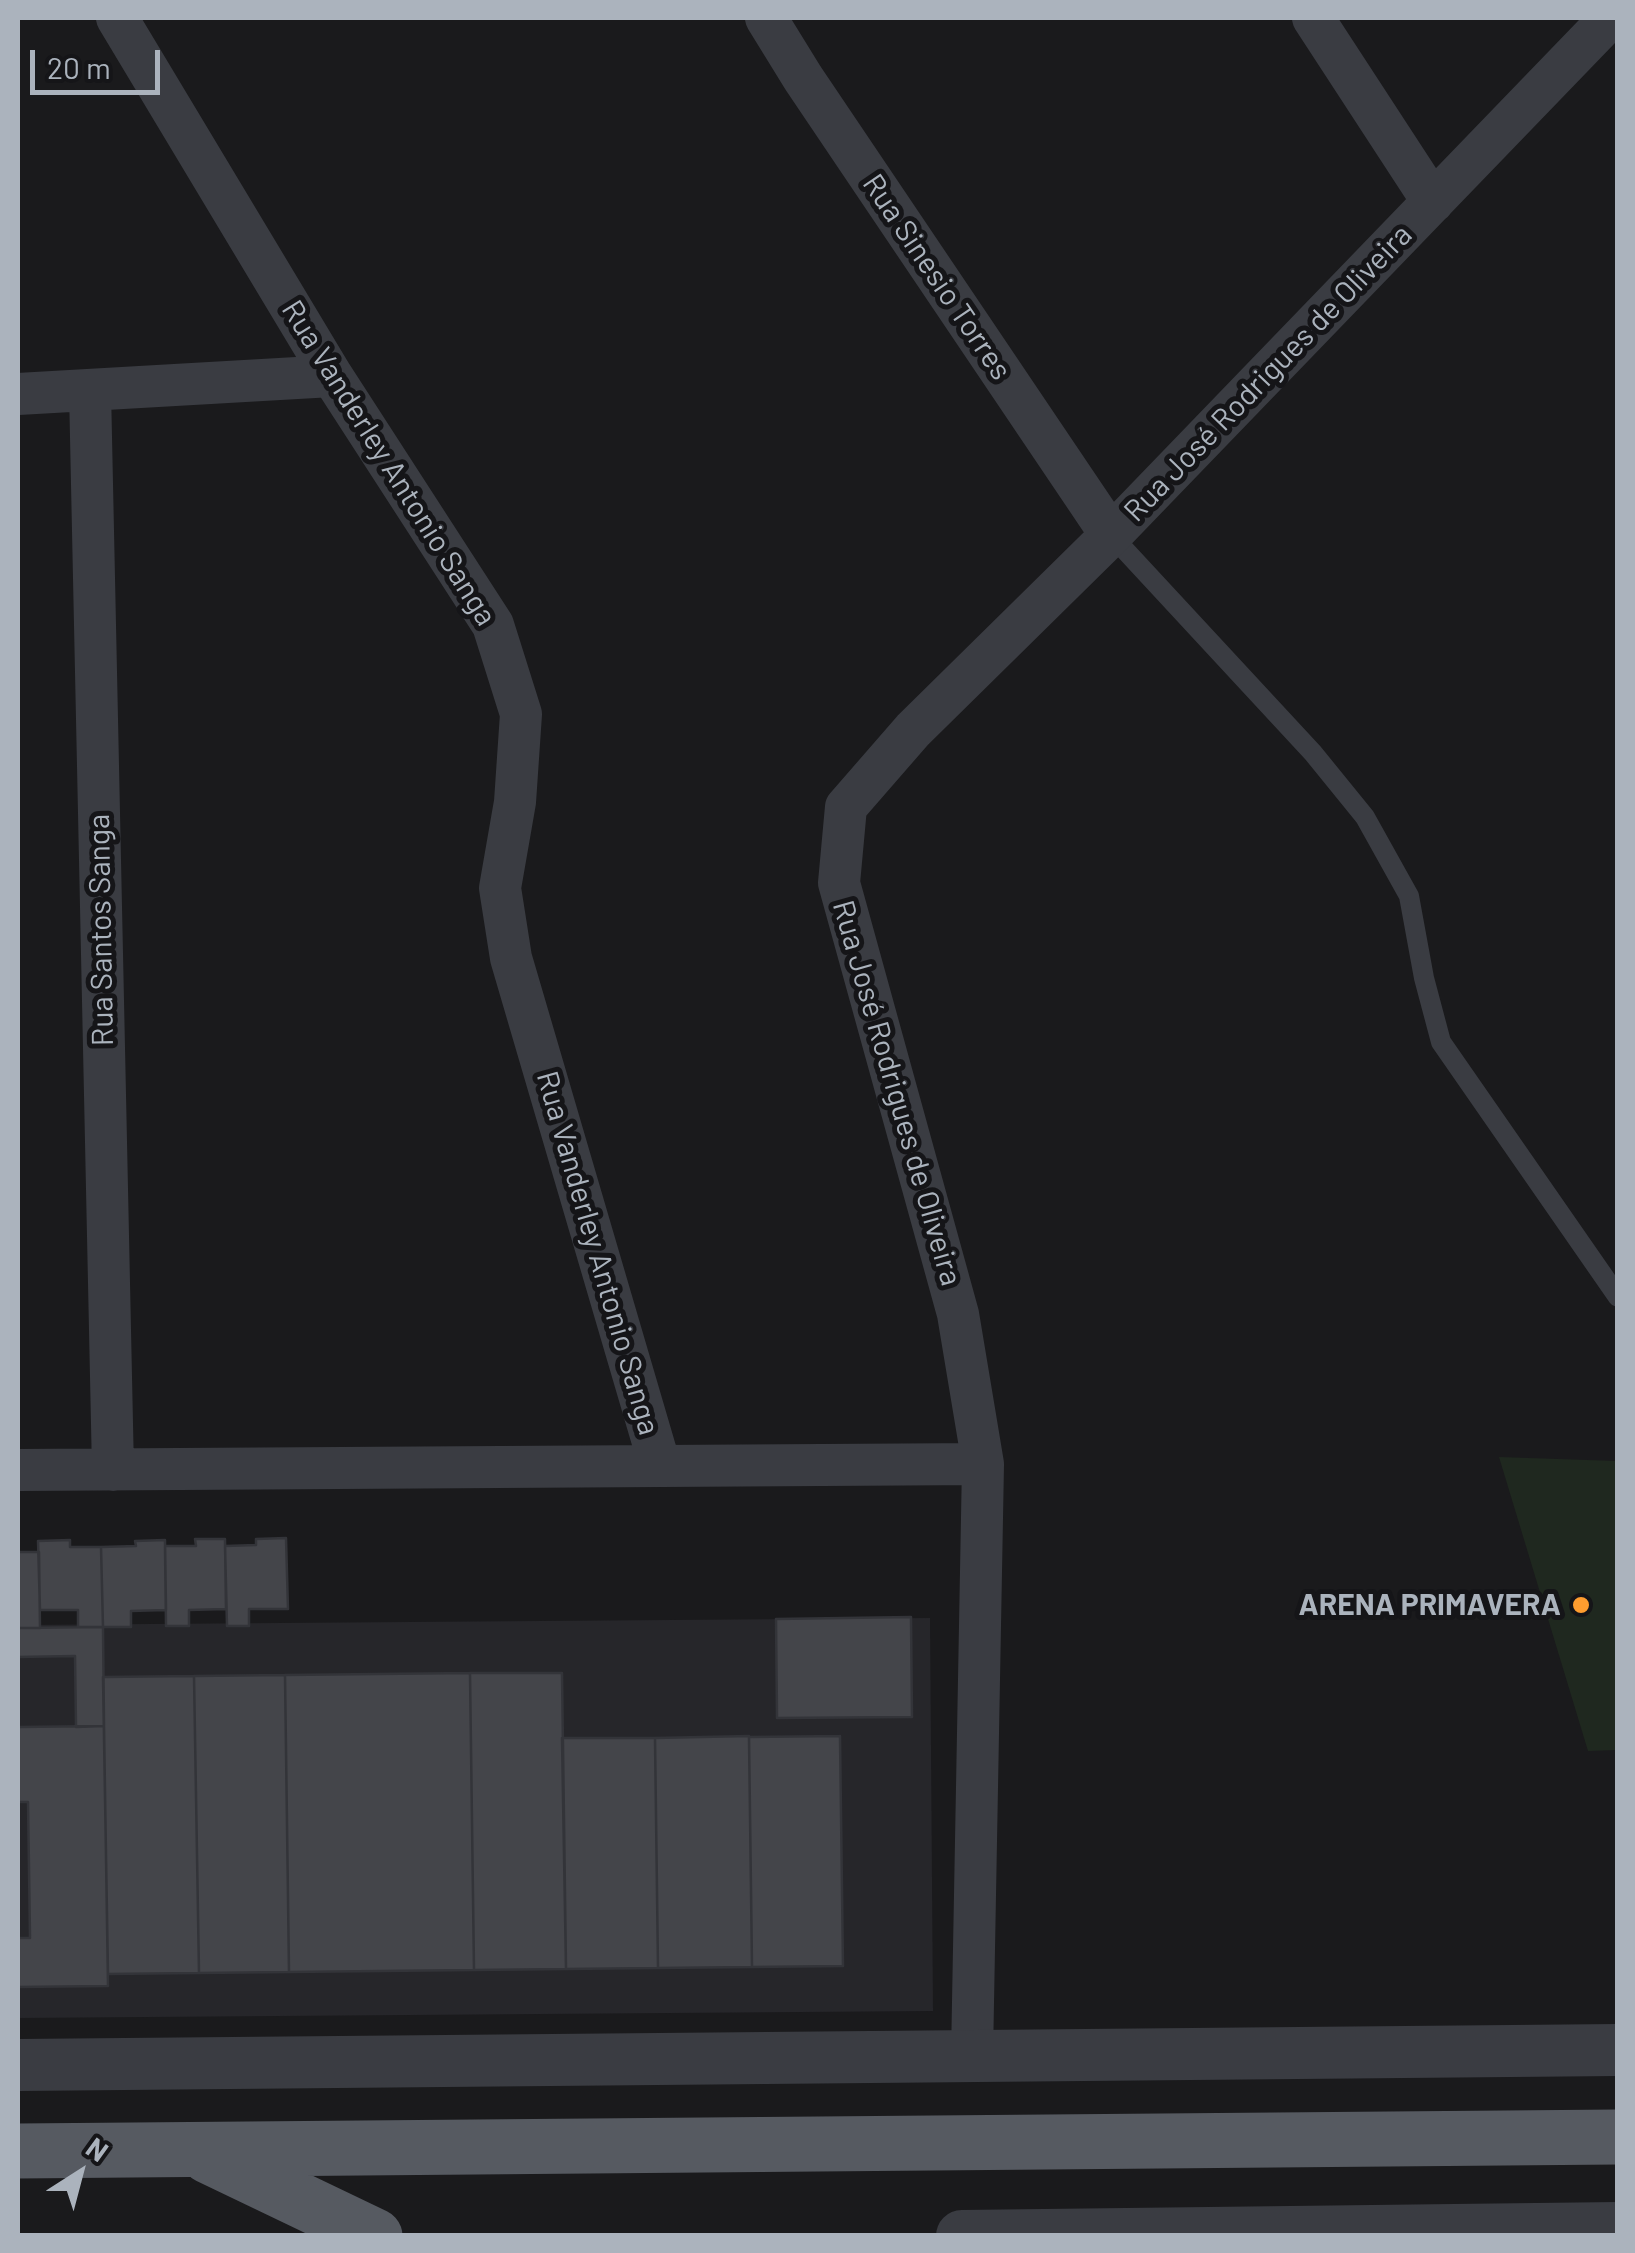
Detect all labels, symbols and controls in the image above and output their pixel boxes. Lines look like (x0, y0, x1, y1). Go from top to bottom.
scale bar (35, 30, 165, 92)
text: 20 m (47, 49, 111, 85)
street label: Rua Sinesio Torres (855, 167, 1019, 387)
street label: Rua José Rodrigues de Oliveira (1117, 217, 1419, 529)
street label: Rua Vanderley Antonio Sanga (274, 294, 504, 632)
street label: Rua Santos Sanga (81, 814, 121, 1046)
street label: Rua José Rodrigues de Oliveira (825, 896, 969, 1290)
street label: Rua Vanderley Antonio Sanga (529, 1067, 667, 1439)
place label: ARENA PRIMAVERA (1299, 1587, 1561, 1623)
marker: ARENA PRIMAVERA (1570, 1594, 1592, 1616)
north arrow (30, 2123, 130, 2223)
text: N (80, 2130, 115, 2168)

